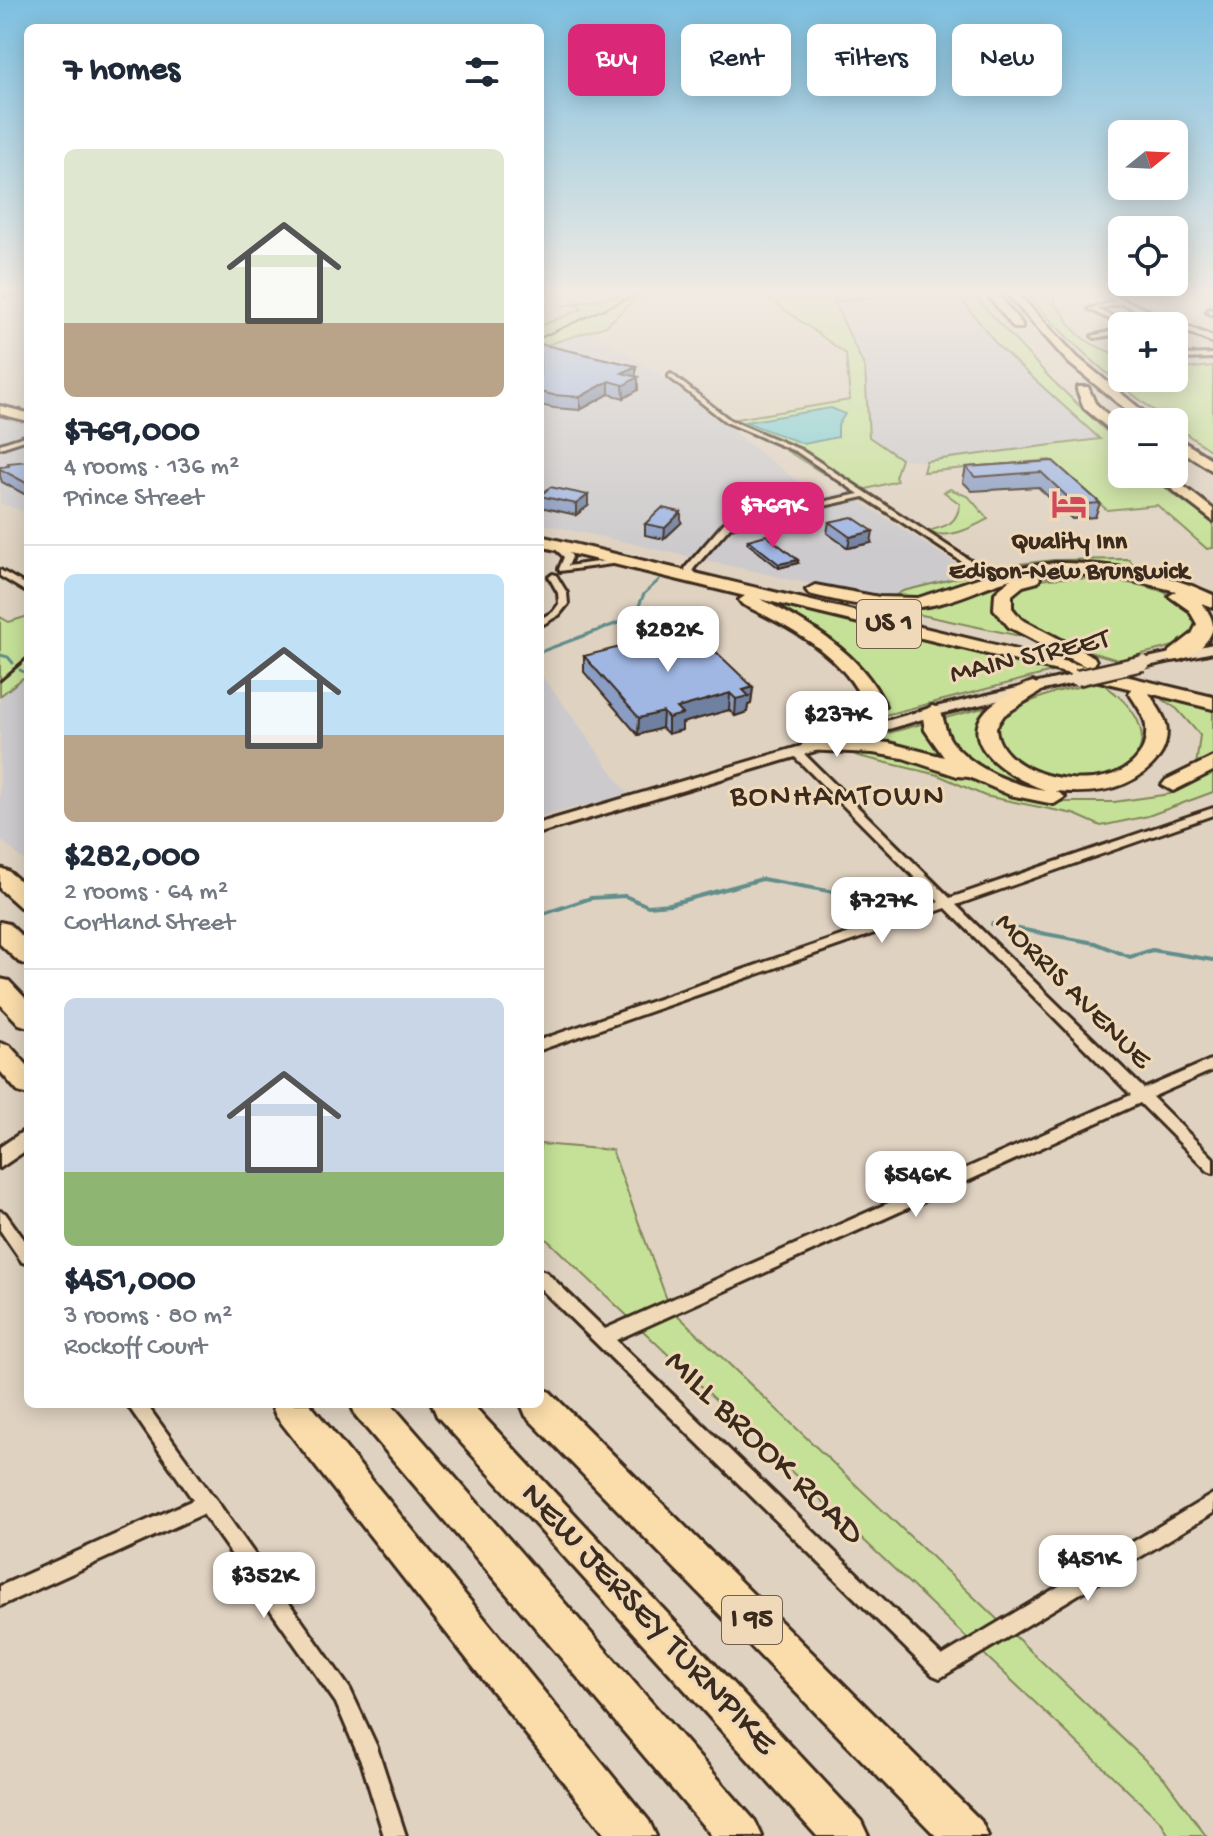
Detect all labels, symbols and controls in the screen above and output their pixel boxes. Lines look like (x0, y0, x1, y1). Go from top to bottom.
chip: Buy (568, 24, 665, 96)
chip: Rent (681, 24, 791, 96)
chip: Filters (807, 24, 936, 96)
chip: New (952, 24, 1062, 96)
icon: filters (460, 50, 504, 94)
text: 7 homes (64, 52, 180, 92)
north arrow (1108, 120, 1188, 200)
map controls (1108, 120, 1188, 488)
icon: home (212, 201, 356, 345)
button: locate (1108, 216, 1188, 296)
button: + (1108, 312, 1188, 392)
button: − (1108, 408, 1188, 488)
text: $769,000 (64, 413, 200, 453)
text: 4 rooms · 136 m² (64, 453, 239, 484)
pin: $769K (717, 482, 829, 550)
text: Prince Street (64, 484, 203, 515)
hotel icon: Quality Inn Edison-New Brunswick (1050, 485, 1088, 523)
text: $769K (740, 492, 806, 523)
place label: Quality Inn Edison-New Brunswick (949, 528, 1192, 589)
road number: US 1 (857, 600, 921, 648)
pin: $282K (612, 606, 724, 674)
text: $282K (635, 616, 701, 647)
street label: MAIN STREET (947, 622, 1115, 693)
icon: home (212, 626, 356, 770)
pin: $237K (781, 691, 893, 759)
text: $237K (804, 701, 870, 732)
district label: BONHAMTOWN (729, 779, 946, 817)
text: $282,000 (64, 838, 200, 878)
pin: $727K (826, 877, 938, 945)
text: 2 rooms · 64 m² (64, 878, 228, 909)
text: $727K (849, 887, 915, 918)
street label: MORRIS AVENUE (986, 906, 1159, 1079)
text: Cortland Street (64, 909, 235, 940)
icon: home (212, 1050, 356, 1194)
pin: $546K (860, 1151, 972, 1219)
text: $546K (883, 1161, 949, 1192)
text: $451,000 (64, 1262, 196, 1302)
text: 3 rooms · 80 m² (64, 1302, 232, 1333)
text: Rockoff Court (64, 1333, 207, 1364)
street label: MILL BROOK ROAD (654, 1342, 873, 1556)
street label: NEW JERSEY TURNPIKE (509, 1475, 786, 1767)
pin: $451K (1032, 1535, 1144, 1603)
text: $451K (1057, 1545, 1119, 1576)
pin: $352K (208, 1552, 320, 1620)
text: $352K (231, 1562, 297, 1593)
road number: I 95 (722, 1596, 782, 1644)

